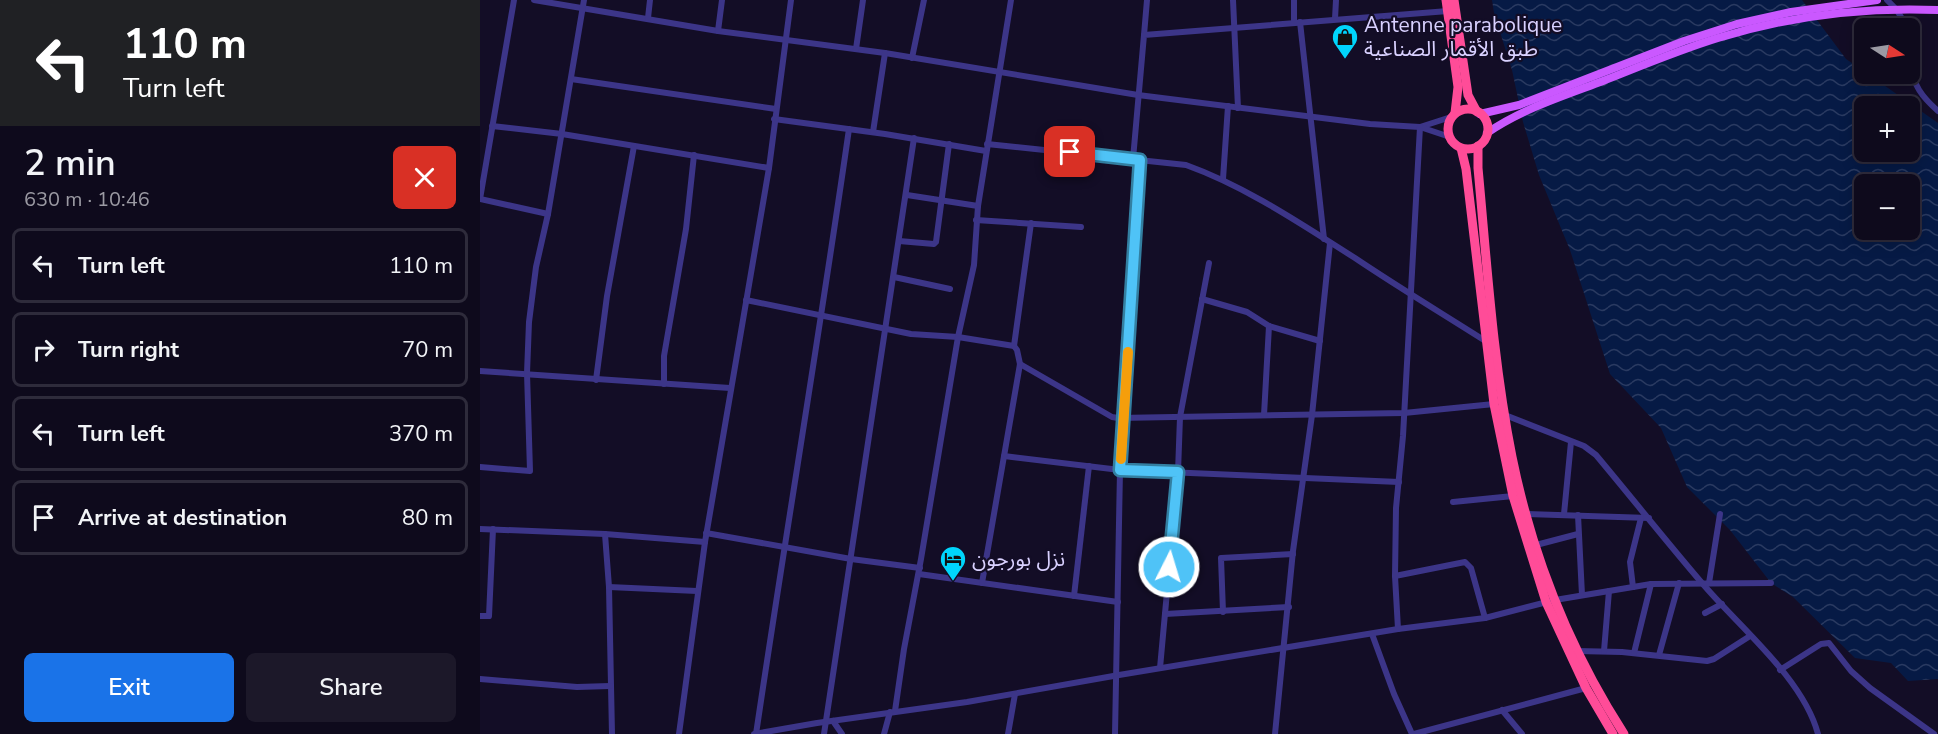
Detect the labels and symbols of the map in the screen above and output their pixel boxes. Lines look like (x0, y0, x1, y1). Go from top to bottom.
place label: Antenne parabolique طبق الأقمار الصناعية (1364, 11, 1562, 63)
north arrow (1854, 18, 1920, 84)
shop icon: Antenne parabolique طبق الأقمار الصناعية (1330, 22, 1360, 60)
pin (1044, 126, 1095, 177)
position arrow (1137, 535, 1201, 599)
hotel icon: نزل بورجون (938, 544, 968, 582)
place label: نزل بورجون (972, 545, 1065, 573)

